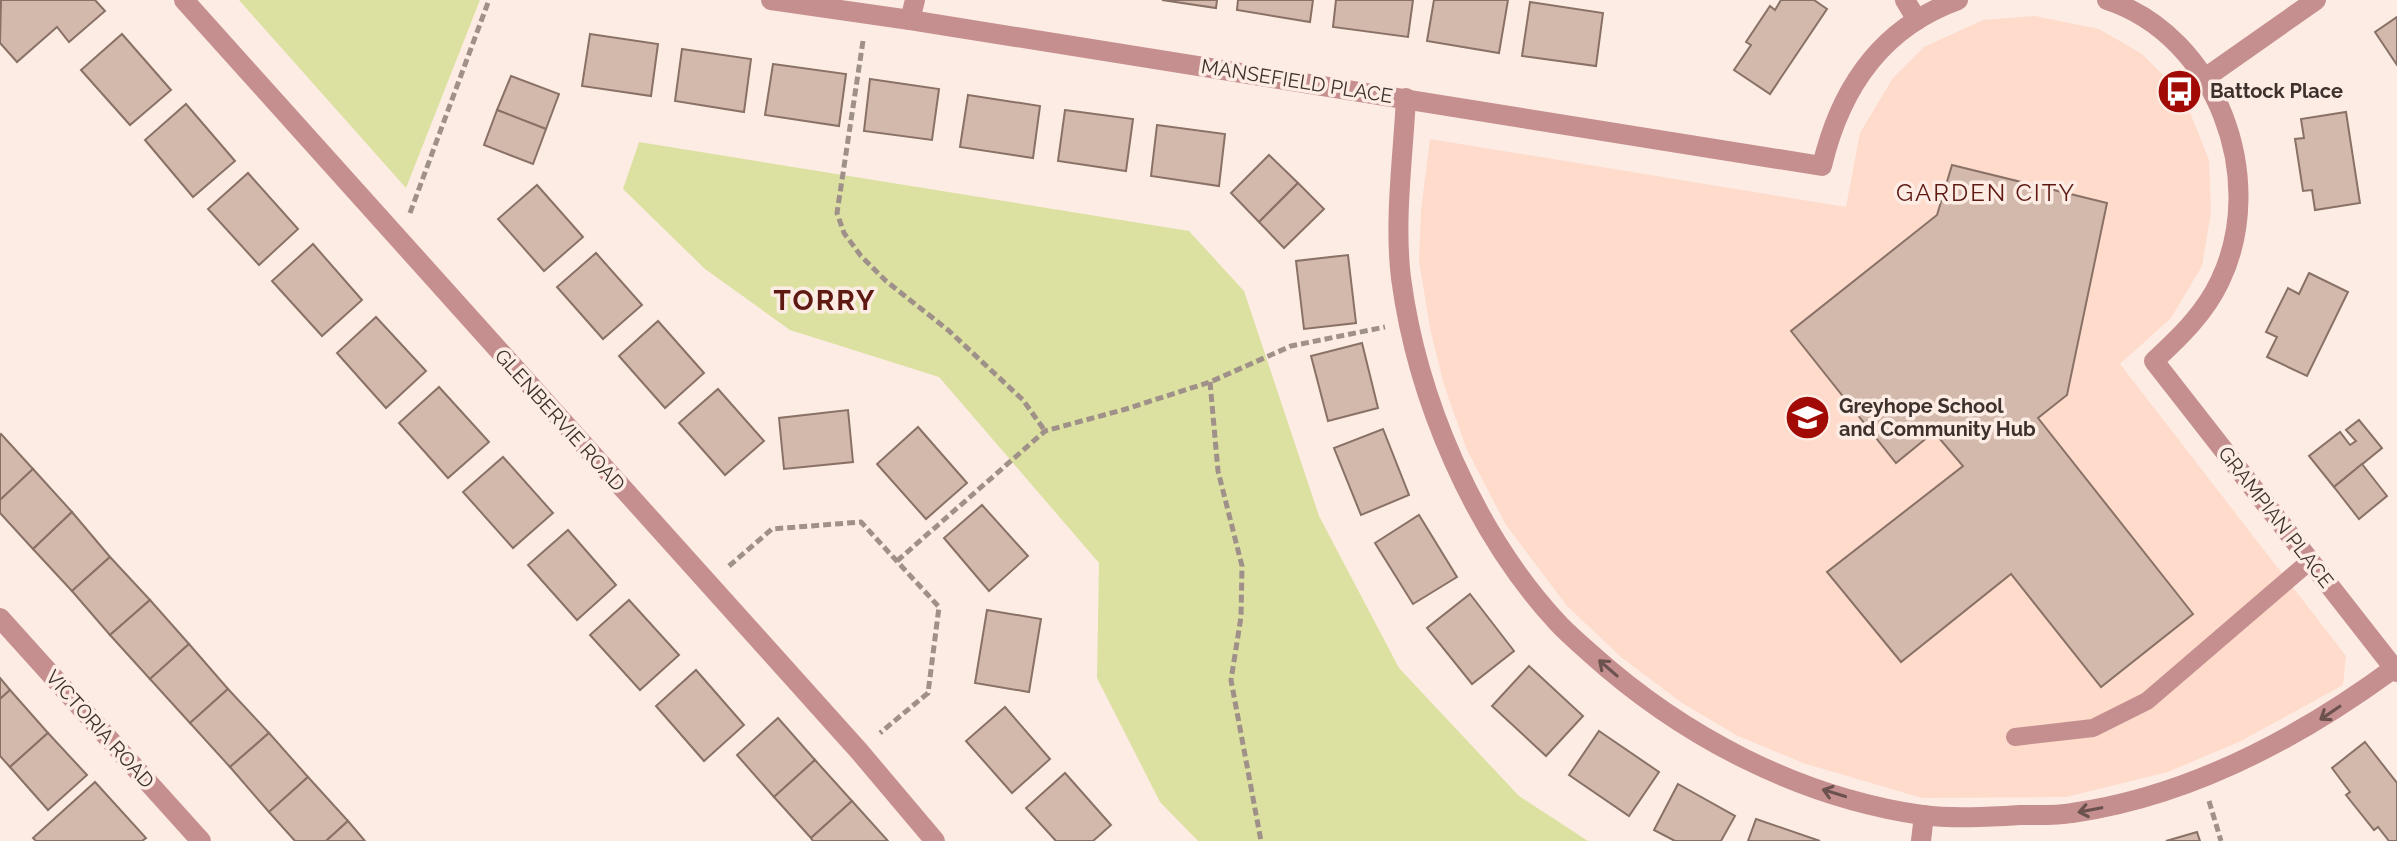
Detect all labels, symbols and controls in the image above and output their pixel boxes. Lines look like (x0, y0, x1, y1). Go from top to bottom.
street label: MANSEFIELD PLACE (1199, 54, 1395, 108)
bus stop icon: Battock Place (2155, 67, 2203, 115)
place label: Battock Place (2210, 79, 2343, 103)
district label: GARDEN CITY (1896, 178, 2076, 207)
district label: TORRY (774, 284, 876, 317)
street label: GLENBERVIE ROAD (490, 344, 630, 496)
school or university icon: Greyhope School and Community Hub (1784, 393, 1832, 441)
place label: Greyhope School and Community Hub (1839, 394, 2036, 441)
street label: GRAMPIAN PLACE (2213, 442, 2339, 592)
one-way arrow (1598, 659, 1618, 677)
street label: VICTORIA ROAD (41, 665, 159, 793)
one-way arrow (2319, 705, 2342, 721)
one-way arrow (1821, 785, 1847, 800)
one-way arrow (2078, 803, 2104, 818)

